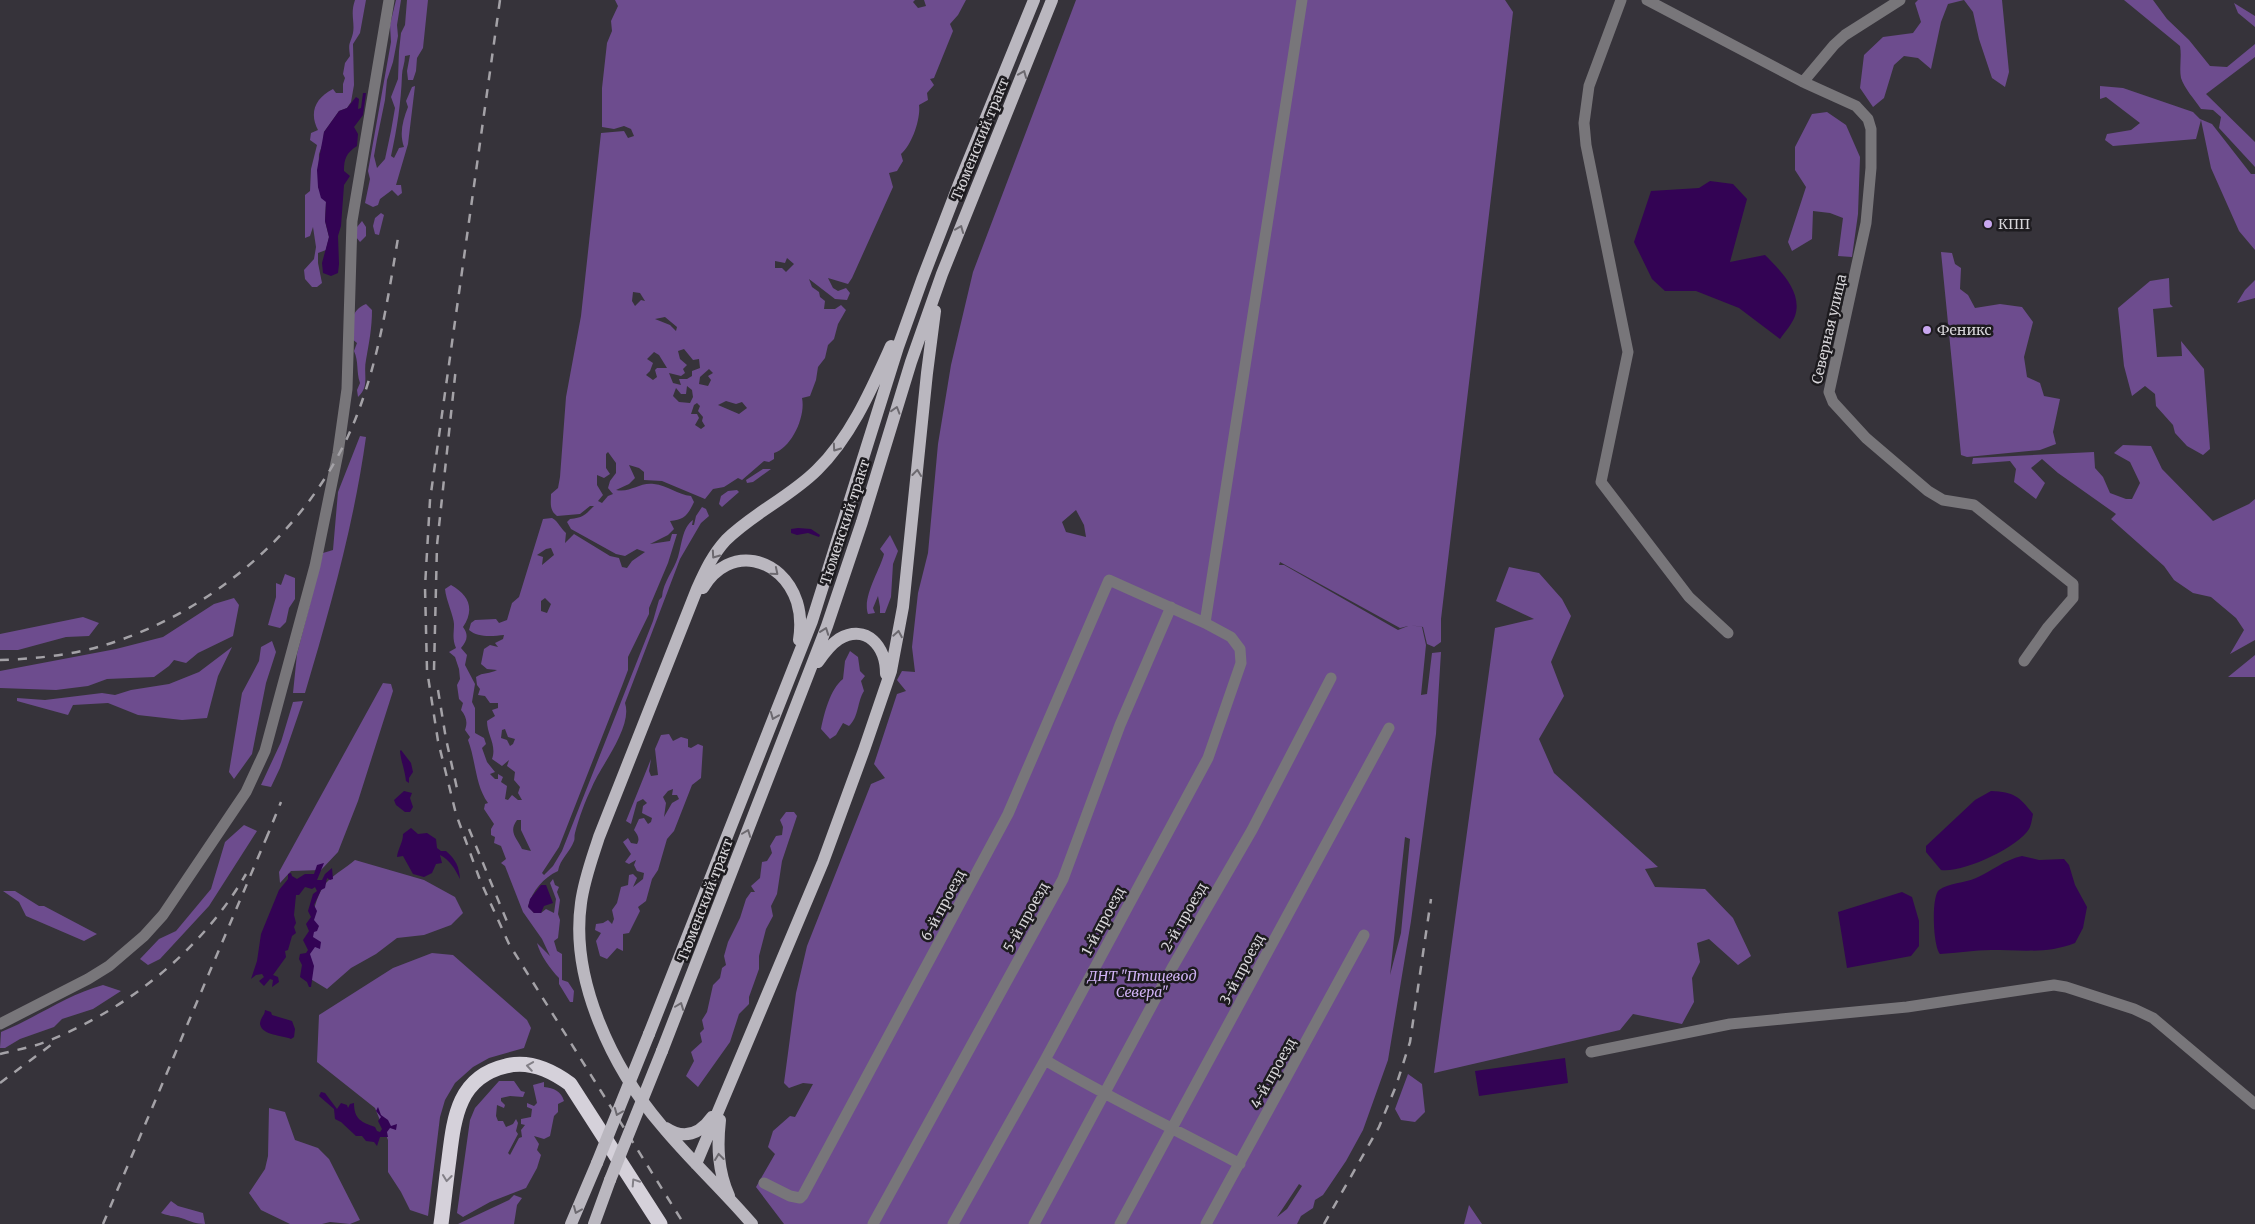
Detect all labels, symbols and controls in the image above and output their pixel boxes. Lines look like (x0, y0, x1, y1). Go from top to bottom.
one-way arrow (1016, 70, 1027, 79)
street label: Тюменский тракт (947, 75, 1013, 203)
place label: КПП (1998, 215, 2030, 233)
marker: КПП (1982, 218, 1994, 230)
one-way arrow (954, 225, 965, 234)
street label: Северная улица (1808, 272, 1851, 386)
place label: Феникс (1937, 321, 1992, 339)
marker: Феникс (1921, 324, 1933, 336)
one-way arrow (891, 406, 901, 414)
one-way arrow (833, 442, 842, 452)
street label: Тюменский тракт (816, 457, 874, 587)
one-way arrow (911, 468, 922, 476)
one-way arrow (712, 549, 721, 558)
one-way arrow (770, 566, 779, 575)
one-way arrow (819, 627, 829, 636)
one-way arrow (893, 630, 903, 638)
one-way arrow (770, 711, 780, 720)
one-way arrow (741, 829, 751, 838)
street label: Тюменский тракт (673, 835, 737, 964)
street label: 6-й проезд (917, 866, 969, 944)
street label: 5-й проезд (999, 879, 1053, 955)
street label: 2-й проезд (1157, 879, 1211, 955)
street label: 1-й проезд (1077, 883, 1129, 958)
street label: 3-й проезд (1216, 930, 1268, 1007)
park label: ДНТ "Птицевод Севера" (1087, 967, 1196, 1001)
one-way arrow (674, 1002, 684, 1011)
street label: 4-й проезд (1246, 1034, 1300, 1111)
one-way arrow (526, 1061, 535, 1071)
one-way arrow (614, 1107, 624, 1115)
one-way arrow (714, 1153, 725, 1161)
one-way arrow (442, 1174, 453, 1182)
one-way arrow (632, 1179, 641, 1188)
one-way arrow (573, 1205, 583, 1213)

